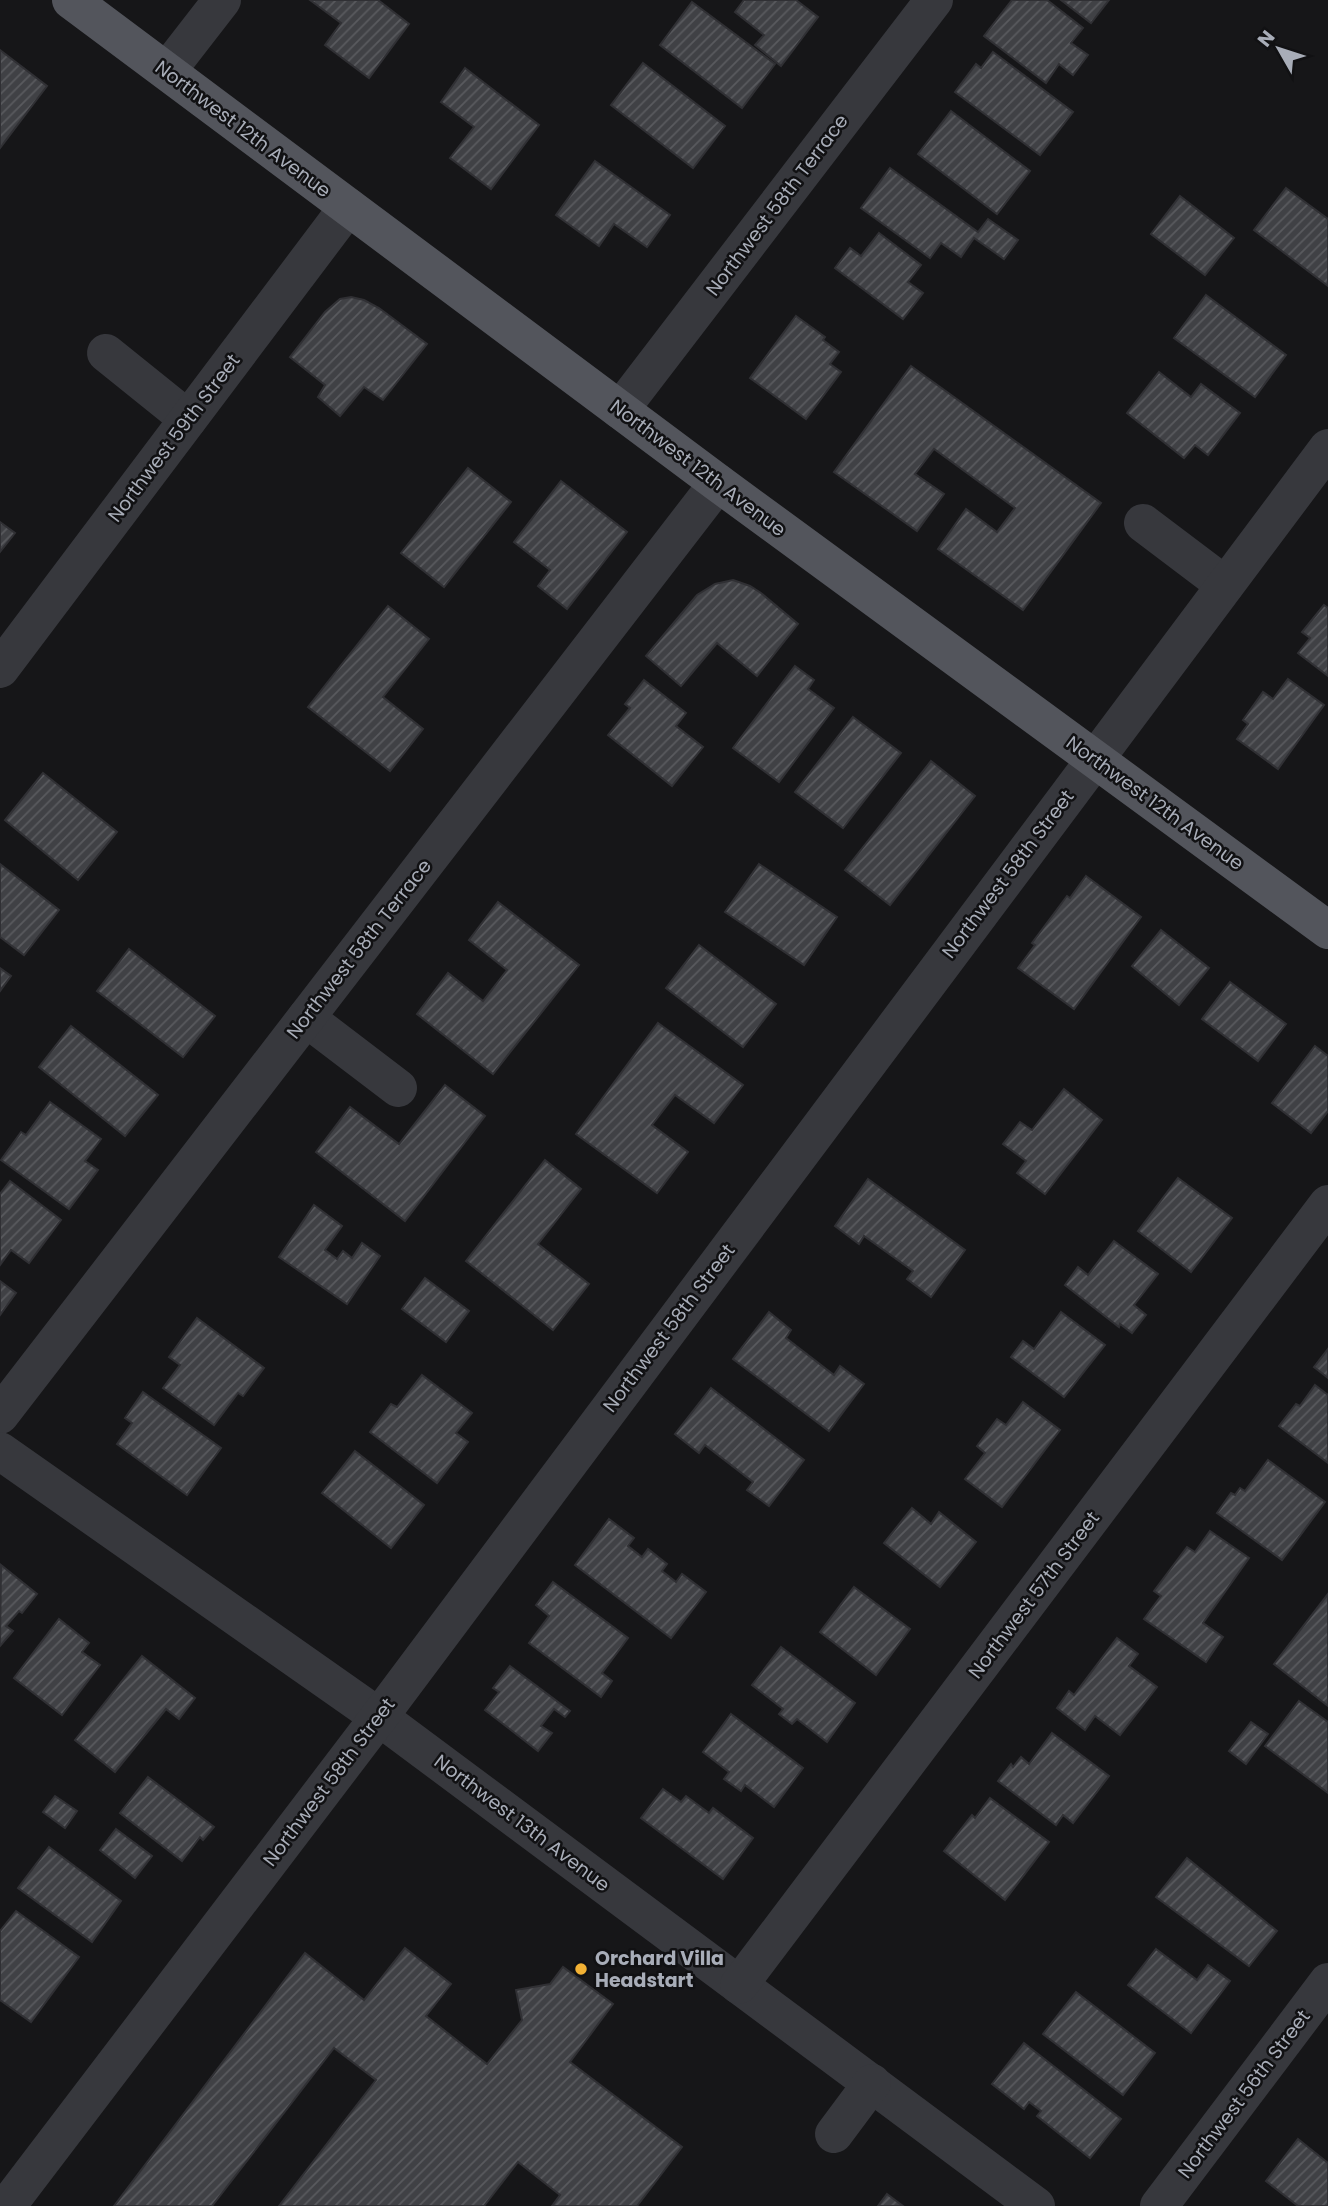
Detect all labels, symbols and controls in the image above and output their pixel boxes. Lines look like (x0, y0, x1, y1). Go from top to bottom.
north arrow (1244, 14, 1314, 84)
text: N (1251, 25, 1281, 53)
street label: Northwest 12th Avenue (150, 54, 336, 204)
street label: Northwest 58th Terrace (700, 108, 854, 302)
street label: Northwest 59th Street (102, 348, 246, 528)
street label: Northwest 12th Avenue (605, 393, 791, 543)
street label: Northwest 12th Avenue (1061, 729, 1249, 877)
street label: Northwest 58th Street (936, 784, 1080, 964)
street label: Northwest 58th Terrace (280, 853, 438, 1045)
street label: Northwest 58th Street (597, 1238, 741, 1418)
street label: Northwest 57th Street (962, 1506, 1106, 1684)
street label: Northwest 58th Street (257, 1692, 401, 1872)
street label: Northwest 13th Avenue (429, 1748, 615, 1898)
place label: Orchard Villa Headstart (595, 1945, 724, 1994)
marker: Orchard Villa Headstart (573, 1961, 589, 1977)
street label: Northwest 56th Street (1172, 2004, 1316, 2184)

